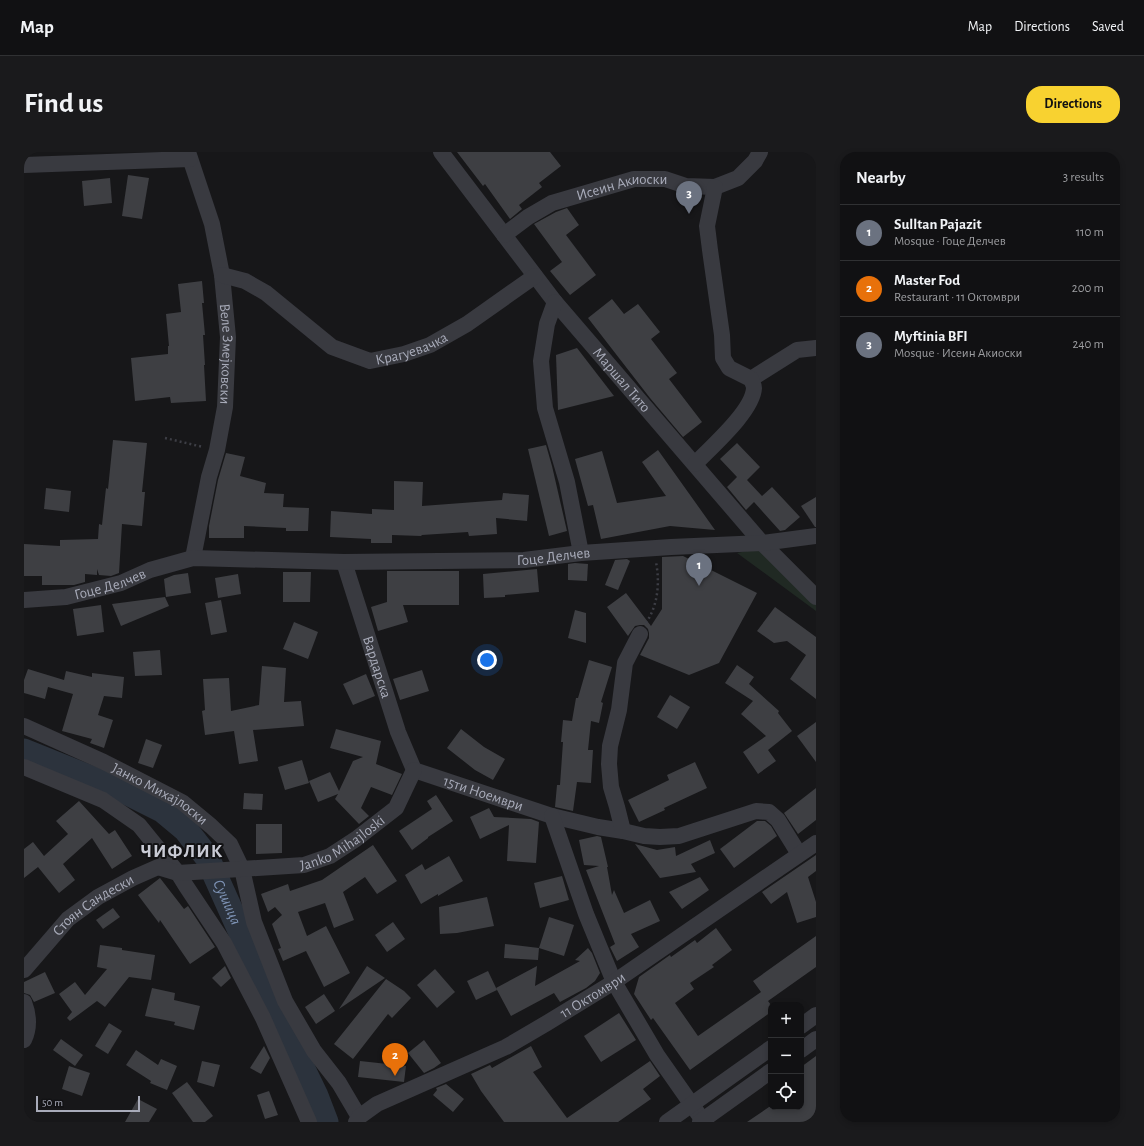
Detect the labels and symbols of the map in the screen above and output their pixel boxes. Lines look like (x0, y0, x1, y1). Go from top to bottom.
street label: Исеин Акиоски (574, 172, 667, 203)
pin: 3 (676, 181, 702, 214)
street label: Веле Змејковски (217, 303, 236, 405)
street label: Крагуевачка (374, 329, 450, 367)
street label: Маршал Тито (590, 345, 654, 415)
street label: Гоце Делчев (517, 545, 591, 568)
pin: 1 (686, 553, 712, 586)
street label: Гоце Делчев (73, 565, 148, 602)
street label: Вардарска (360, 634, 394, 700)
your location (477, 650, 497, 670)
street label: Јанко Михајлоски (109, 760, 211, 827)
street label: 15ти Ноември (441, 773, 525, 813)
street label: Janko Mihajloski (299, 812, 387, 873)
district label: ЧИФЛИК (141, 842, 223, 861)
street label: Стоян Сандески (50, 872, 136, 939)
water label: Сушица (210, 877, 244, 927)
street label: 11 Октомври (557, 969, 628, 1021)
pin: 2 (382, 1043, 408, 1076)
scale bar (36, 1094, 140, 1113)

